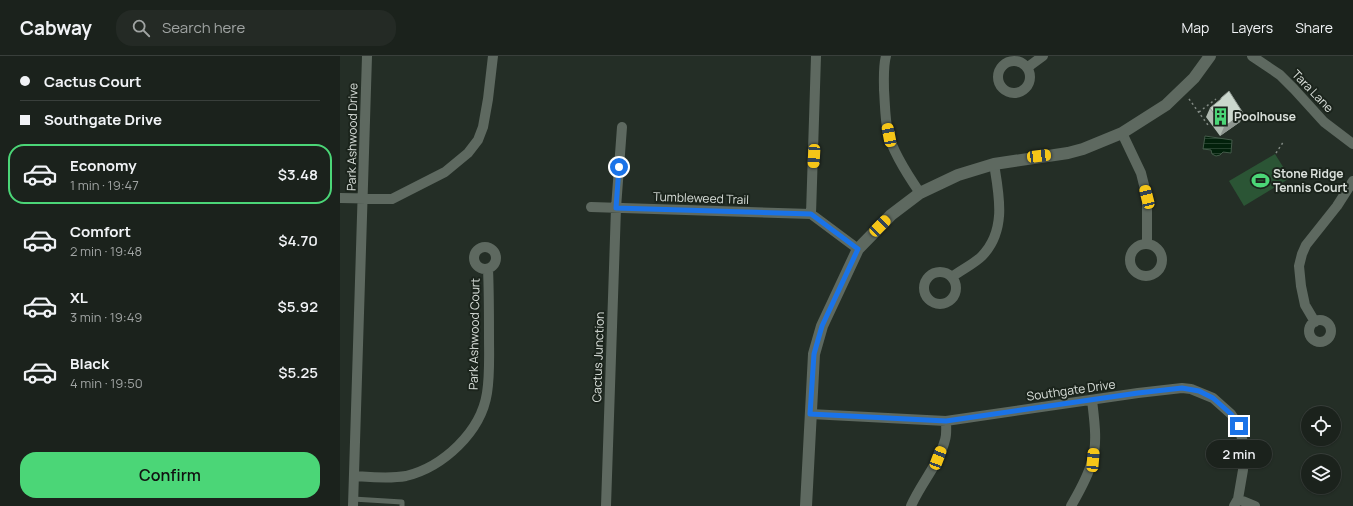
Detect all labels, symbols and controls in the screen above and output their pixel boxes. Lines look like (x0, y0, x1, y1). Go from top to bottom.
search box (116, 10, 396, 46)
text: Cabway (20, 15, 92, 41)
icon: search (130, 17, 152, 39)
text: Search here (162, 17, 245, 38)
text: Map (1181, 18, 1209, 37)
text: Layers (1231, 18, 1273, 37)
text: Share (1295, 18, 1333, 37)
street label: Tara Lane (1288, 66, 1338, 116)
text: Cactus Court (44, 71, 142, 92)
street label: Park Ashwood Drive (343, 83, 361, 191)
building icon: Poolhouse (1211, 106, 1231, 126)
place label: Poolhouse (1234, 108, 1296, 125)
text: Southgate Drive (44, 109, 162, 130)
car (881, 122, 897, 148)
car (807, 144, 821, 168)
car (1026, 149, 1052, 163)
text: Economy (70, 155, 137, 176)
icon: car (22, 156, 58, 192)
route start (610, 158, 628, 176)
text: $3.48 (278, 164, 318, 185)
place label: Stone Ridge Tennis Court (1273, 165, 1347, 196)
sports icon: Stone Ridge Tennis Court (1250, 170, 1270, 190)
text: 1 min · 19:47 (70, 176, 139, 194)
car (1138, 184, 1156, 210)
street label: Tumbleweed Trail (653, 188, 749, 208)
car (867, 213, 893, 239)
text: Comfort (70, 221, 131, 242)
icon: car (22, 222, 58, 258)
text: $4.70 (278, 230, 318, 251)
text: 2 min · 19:48 (70, 242, 142, 260)
street label: Park Ashwood Court (465, 278, 483, 390)
text: XL (70, 287, 88, 308)
icon: car (22, 288, 58, 324)
text: $5.92 (278, 296, 318, 317)
text: 3 min · 19:49 (70, 308, 142, 326)
street label: Cactus Junction (588, 311, 608, 403)
text: Black (70, 353, 109, 374)
icon: car (22, 354, 58, 390)
text: $5.25 (278, 362, 318, 383)
text: 4 min · 19:50 (70, 374, 143, 392)
street label: Southgate Drive (1026, 375, 1116, 405)
map controls (1301, 406, 1341, 494)
button: locate (1301, 406, 1341, 446)
route end (1230, 417, 1248, 435)
callout: 2 min (1206, 440, 1272, 468)
car (928, 445, 948, 471)
text: 2 min (1222, 445, 1256, 463)
car (1086, 448, 1100, 472)
button: Confirm (20, 452, 320, 498)
button: layers (1301, 454, 1341, 494)

